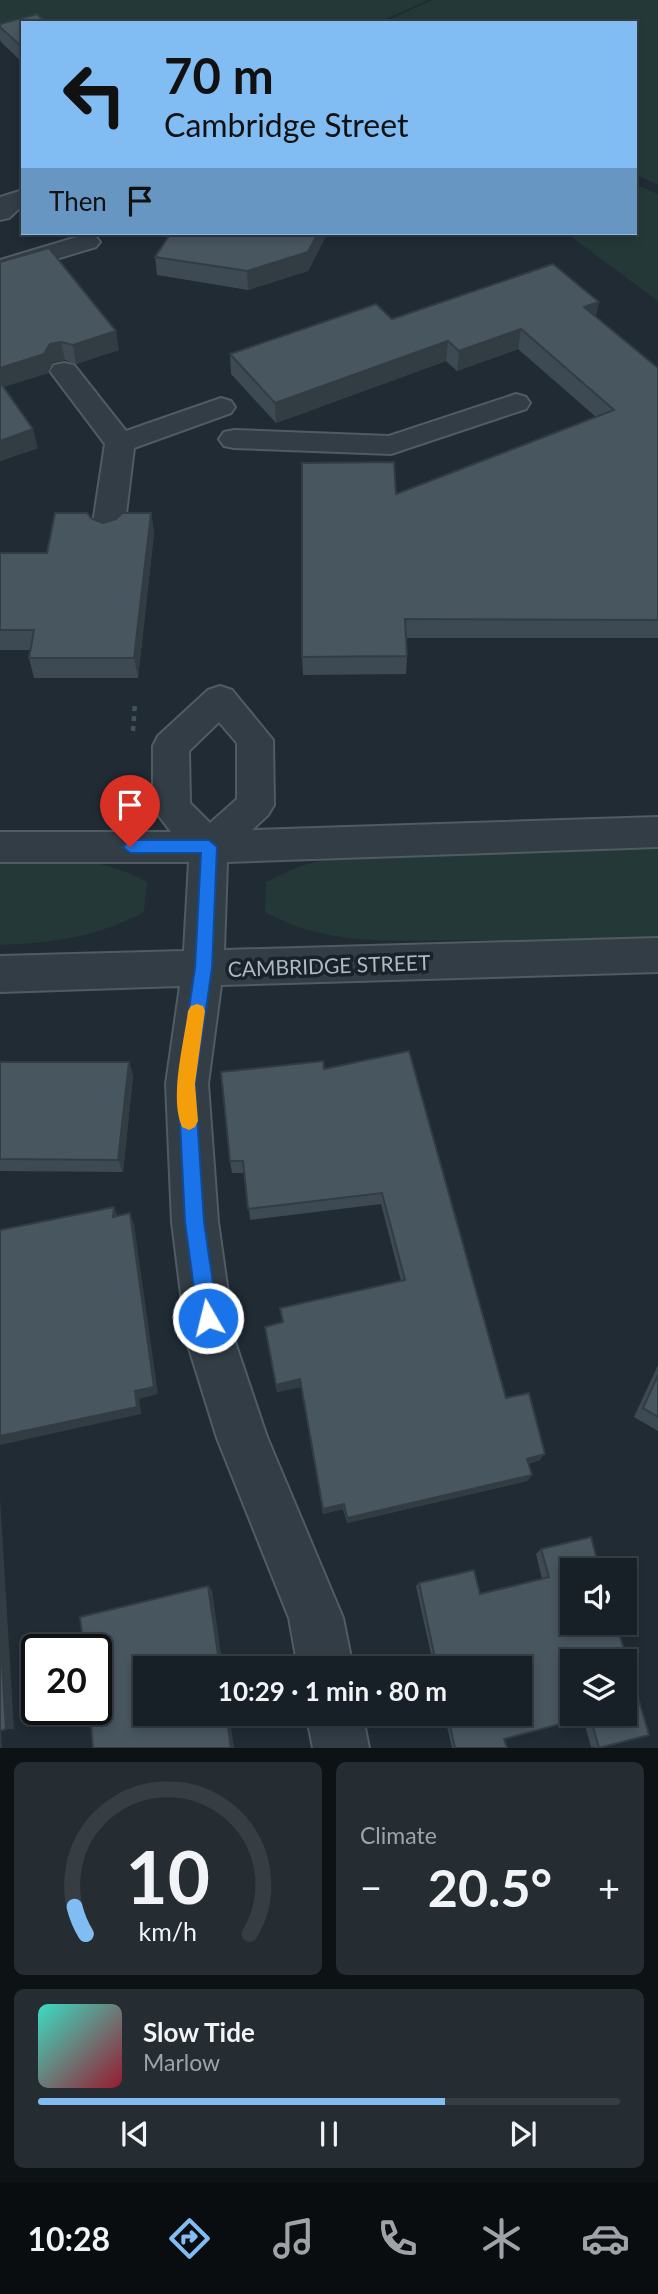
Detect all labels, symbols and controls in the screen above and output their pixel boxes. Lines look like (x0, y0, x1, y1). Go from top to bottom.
text: 70 m (164, 46, 274, 104)
icon: left (49, 49, 140, 140)
text: Cambridge Street (164, 105, 409, 144)
icon: arrive (121, 182, 159, 220)
text: Then (49, 185, 107, 217)
pin (100, 775, 160, 847)
icon: arrive (111, 786, 149, 824)
street label: CAMBRIDGE STREET (227, 949, 431, 981)
position arrow (171, 1281, 245, 1355)
map controls (560, 1558, 637, 1726)
button: sound (560, 1558, 637, 1635)
speed limit sign: 20 (21, 1634, 112, 1725)
button: layers (560, 1649, 637, 1726)
text: 10:29 · 1 min · 80 m (218, 1675, 447, 1707)
text: Climate (360, 1821, 437, 1849)
text: 10 (126, 1833, 210, 1921)
text: 20.5° (428, 1856, 552, 1918)
text: − (360, 1864, 382, 1910)
text: + (598, 1864, 620, 1910)
text: km/h (139, 1916, 197, 1946)
text: Slow Tide (143, 2016, 255, 2048)
text: Marlow (143, 2048, 220, 2076)
icon: previous (116, 2115, 154, 2153)
icon: pause (310, 2115, 348, 2153)
icon: next (504, 2115, 542, 2153)
icon: directions (165, 2214, 214, 2263)
icon: music (269, 2214, 318, 2263)
icon: phone (373, 2214, 422, 2263)
icon: climate (477, 2214, 526, 2263)
icon: car (581, 2214, 630, 2263)
text: 10:28 (28, 2219, 110, 2258)

